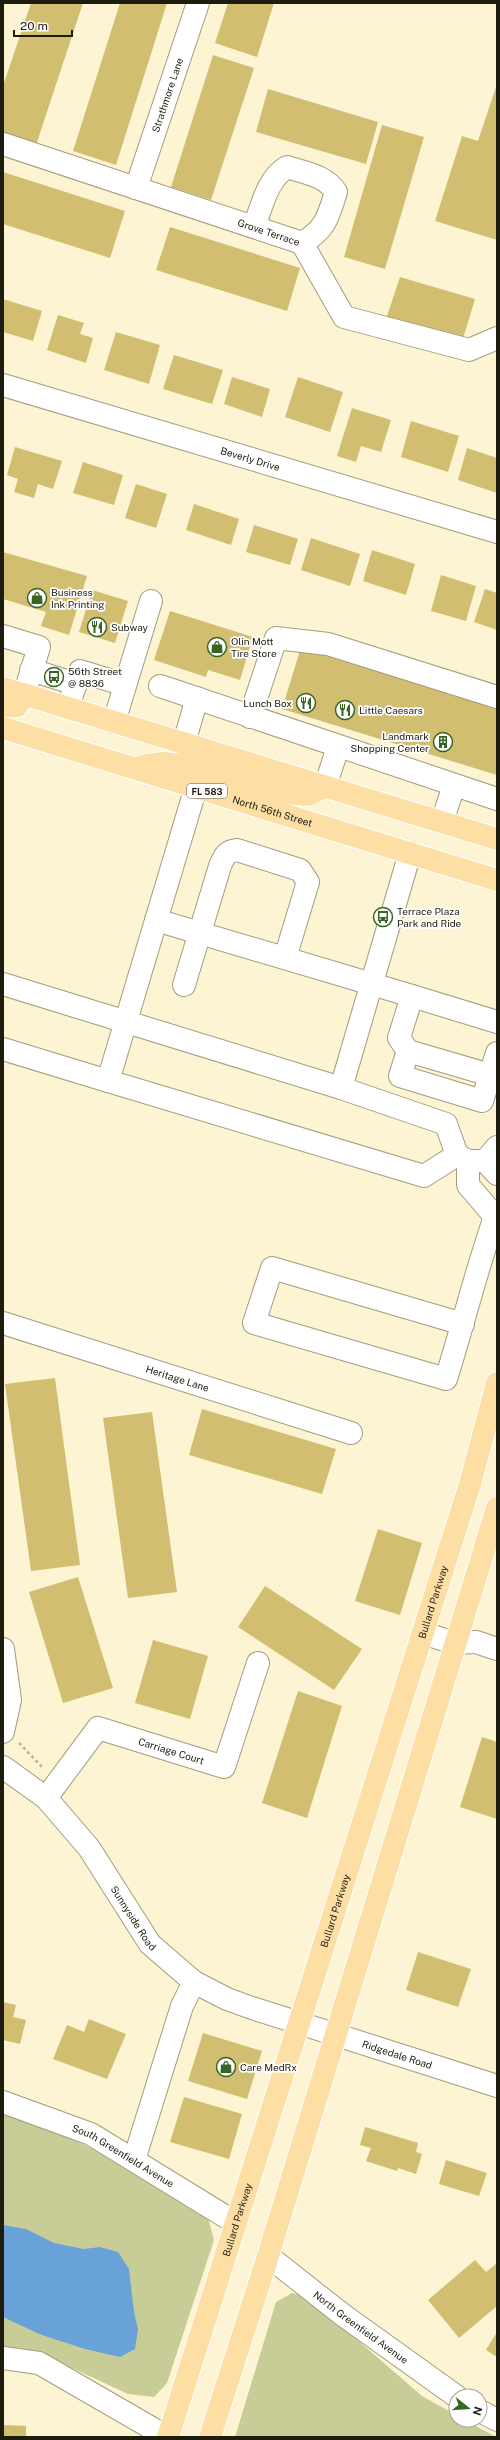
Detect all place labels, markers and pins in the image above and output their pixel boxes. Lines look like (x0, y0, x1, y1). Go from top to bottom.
place label: Business Ink Printing (51, 586, 104, 610)
shop icon: Business Ink Printing (26, 587, 48, 609)
restaurant icon: Subway (86, 616, 108, 638)
place label: Subway (111, 621, 149, 633)
place label: Olin Mott Tire Store (231, 635, 277, 659)
shop icon: Olin Mott Tire Store (206, 636, 228, 658)
place label: 56th Street @ 8836 (68, 665, 122, 689)
bus stop icon: 56th Street @ 8836 (43, 666, 65, 688)
restaurant icon: Lunch Box (295, 692, 317, 714)
place label: Lunch Box (243, 697, 292, 709)
restaurant icon: Little Caesars (334, 699, 356, 721)
place label: Little Caesars (359, 704, 423, 716)
place label: Landmark Shopping Center (351, 730, 429, 754)
building icon: Landmark Shopping Center (432, 731, 454, 753)
place label: Terrace Plaza Park and Ride (397, 905, 462, 929)
bus stop icon: Terrace Plaza Park and Ride (372, 906, 394, 928)
shop icon: Care MedRx (215, 2056, 237, 2078)
place label: Care MedRx (240, 2061, 297, 2073)

